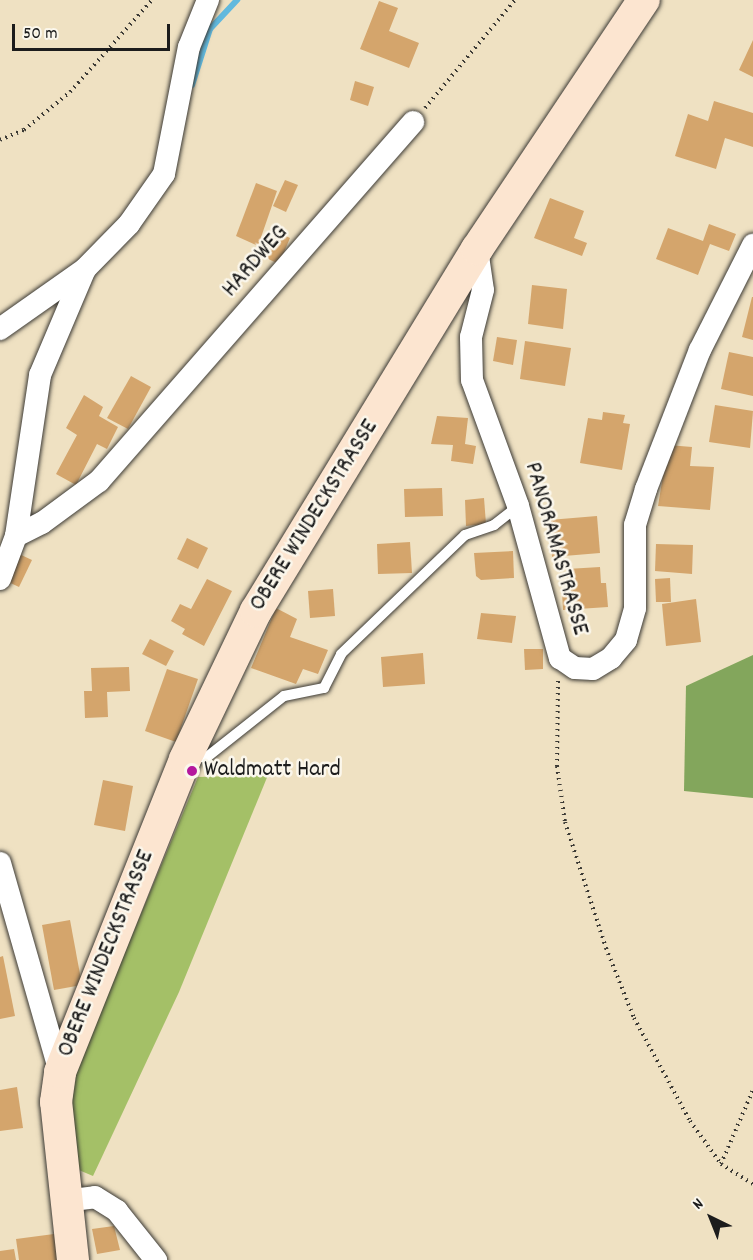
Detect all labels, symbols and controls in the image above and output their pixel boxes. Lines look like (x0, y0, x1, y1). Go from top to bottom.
scale bar (15, 12, 172, 50)
text: 50 m (23, 22, 58, 47)
street label: HARDWEG (217, 220, 295, 304)
street label: OBERE WINDECKSTRASSE (244, 415, 386, 617)
street label: PANORAMASTRASSE (517, 459, 593, 639)
place label: Waldmatt Hard (204, 757, 341, 785)
marker: Waldmatt Hard (185, 764, 199, 778)
street label: OBERE WINDECKSTRASSE (52, 846, 162, 1062)
north arrow (681, 1188, 741, 1248)
text: N (688, 1193, 709, 1216)

